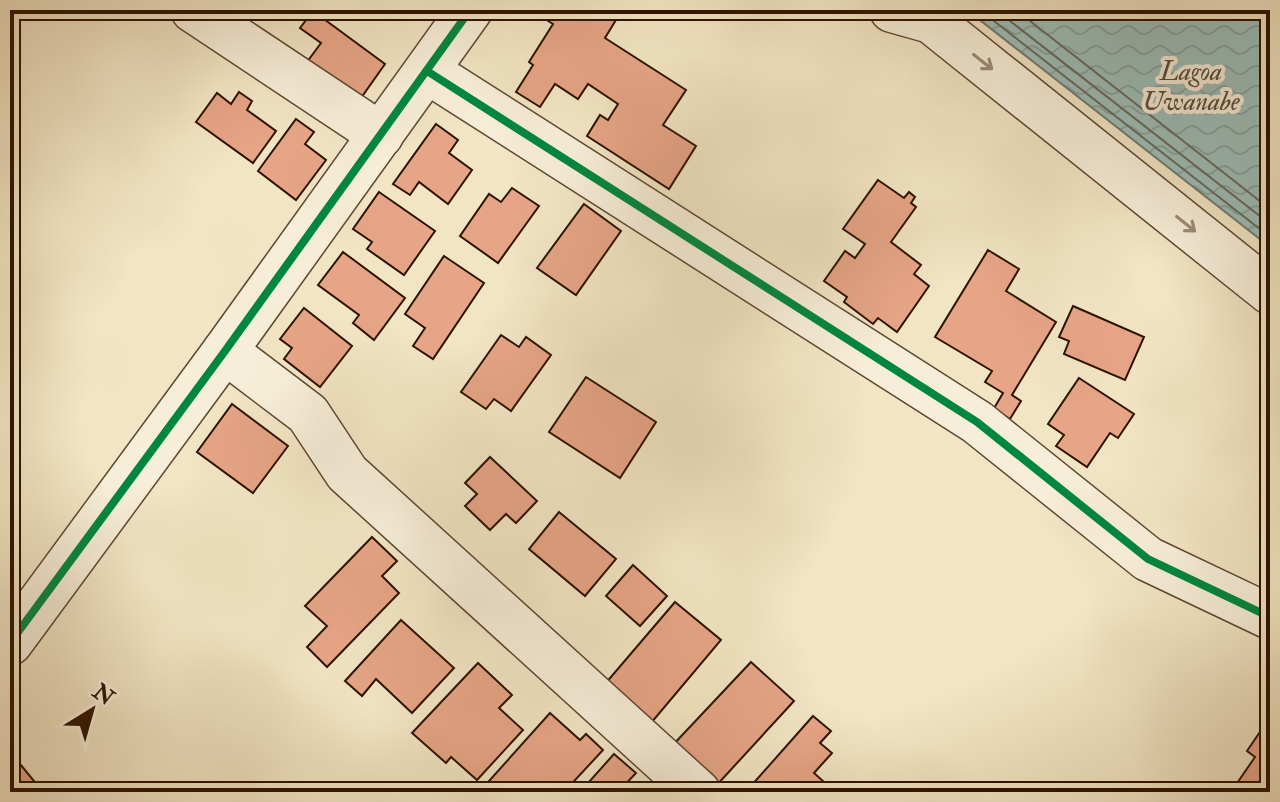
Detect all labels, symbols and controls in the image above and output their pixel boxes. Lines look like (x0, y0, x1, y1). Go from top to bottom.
one-way arrow (972, 53, 993, 70)
water label: Lagoa Uwanabe (1142, 56, 1240, 118)
one-way arrow (1175, 215, 1196, 233)
north arrow (52, 670, 132, 750)
text: N (86, 677, 120, 712)

